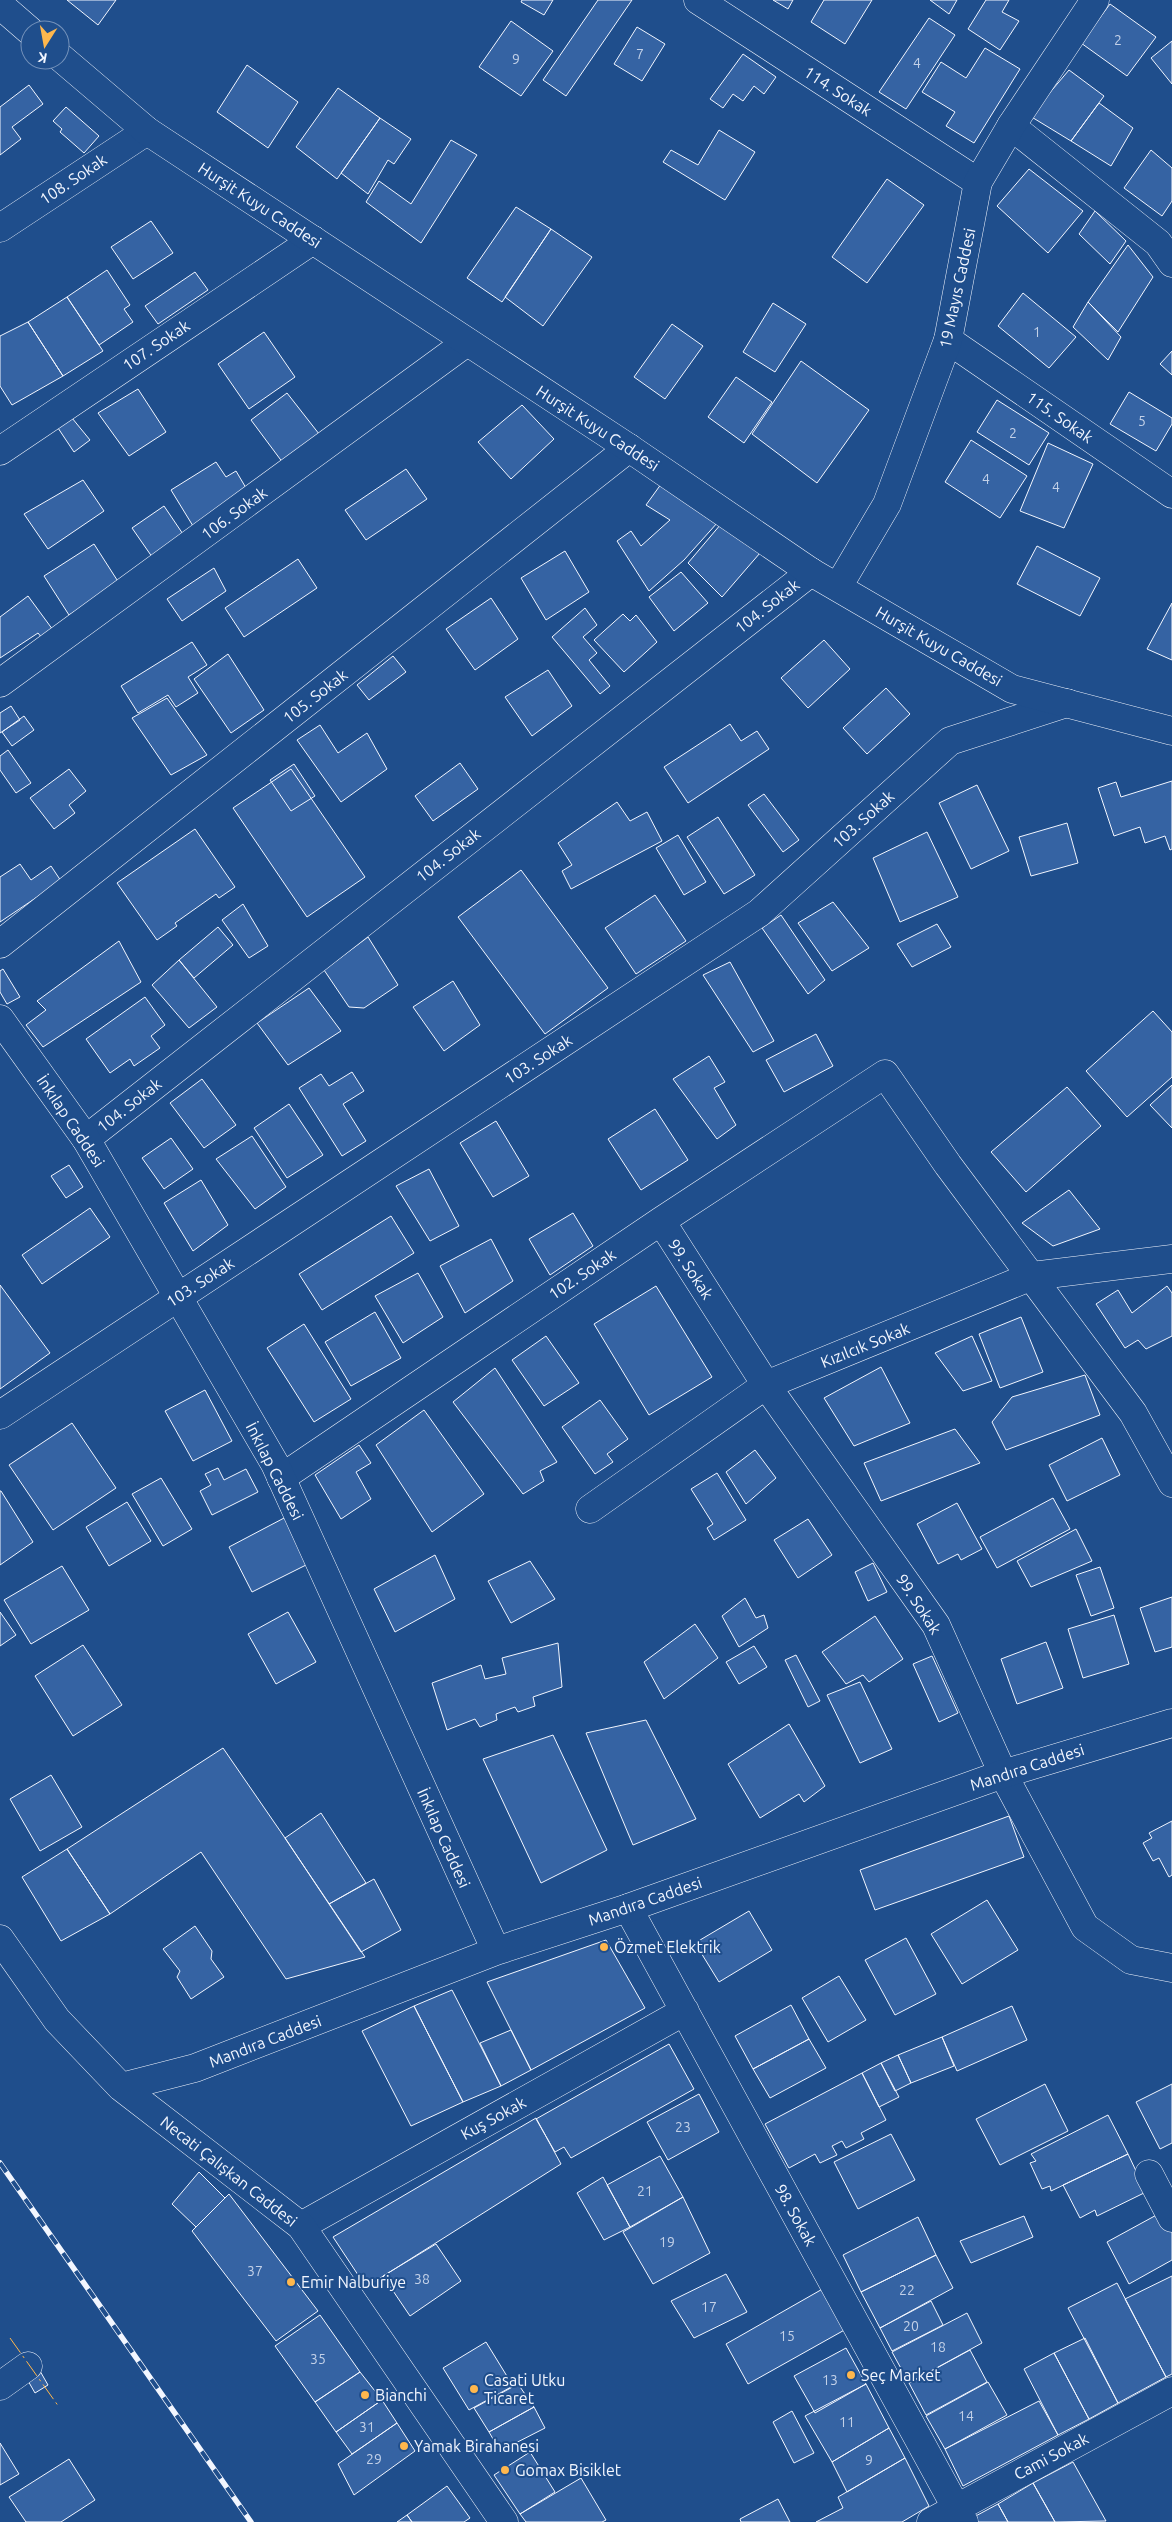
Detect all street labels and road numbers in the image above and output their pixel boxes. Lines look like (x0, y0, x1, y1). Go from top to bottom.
street label: 114. Sokak (801, 63, 875, 119)
street label: 108. Sokak (36, 150, 110, 208)
street label: Hurşit Kuyu Caddesi (195, 159, 325, 251)
street label: 19 Mayıs Caddesi (935, 226, 979, 350)
street label: 107. Sokak (119, 316, 193, 374)
street label: Hurşit Kuyu Caddesi (533, 382, 663, 474)
street label: 115. Sokak (1023, 388, 1097, 446)
street label: 106. Sokak (198, 483, 270, 543)
street label: 104. Sokak (731, 575, 803, 637)
street label: Hurşit Kuyu Caddesi (873, 602, 1005, 690)
street label: 105. Sokak (279, 665, 351, 727)
street label: 103. Sokak (828, 787, 898, 851)
street label: 104. Sokak (412, 824, 484, 886)
street label: 103. Sokak (501, 1031, 575, 1087)
street label: İnkılap Caddesi (34, 1072, 108, 1170)
street label: 104. Sokak (93, 1074, 165, 1136)
street label: 99. Sokak (665, 1236, 717, 1302)
street label: 102. Sokak (545, 1245, 619, 1303)
street label: 103. Sokak (163, 1254, 237, 1310)
street label: Kızılcık Sokak (818, 1319, 912, 1371)
street label: İnkılap Caddesi (243, 1419, 307, 1523)
street label: 99. Sokak (893, 1571, 945, 1637)
street label: Mandıra Caddesi (968, 1740, 1086, 1794)
street label: İnkılap Caddesi (414, 1785, 474, 1891)
street label: Mandıra Caddesi (586, 1873, 704, 1929)
street label: Mandıra Caddesi (206, 2011, 324, 2071)
street label: Kuş Sokak (457, 2093, 529, 2143)
street label: Necati Çalışkan Caddesi (157, 2112, 301, 2230)
street label: 98. Sokak (772, 2181, 820, 2249)
street label: Cami Sokak (1011, 2429, 1091, 2483)

